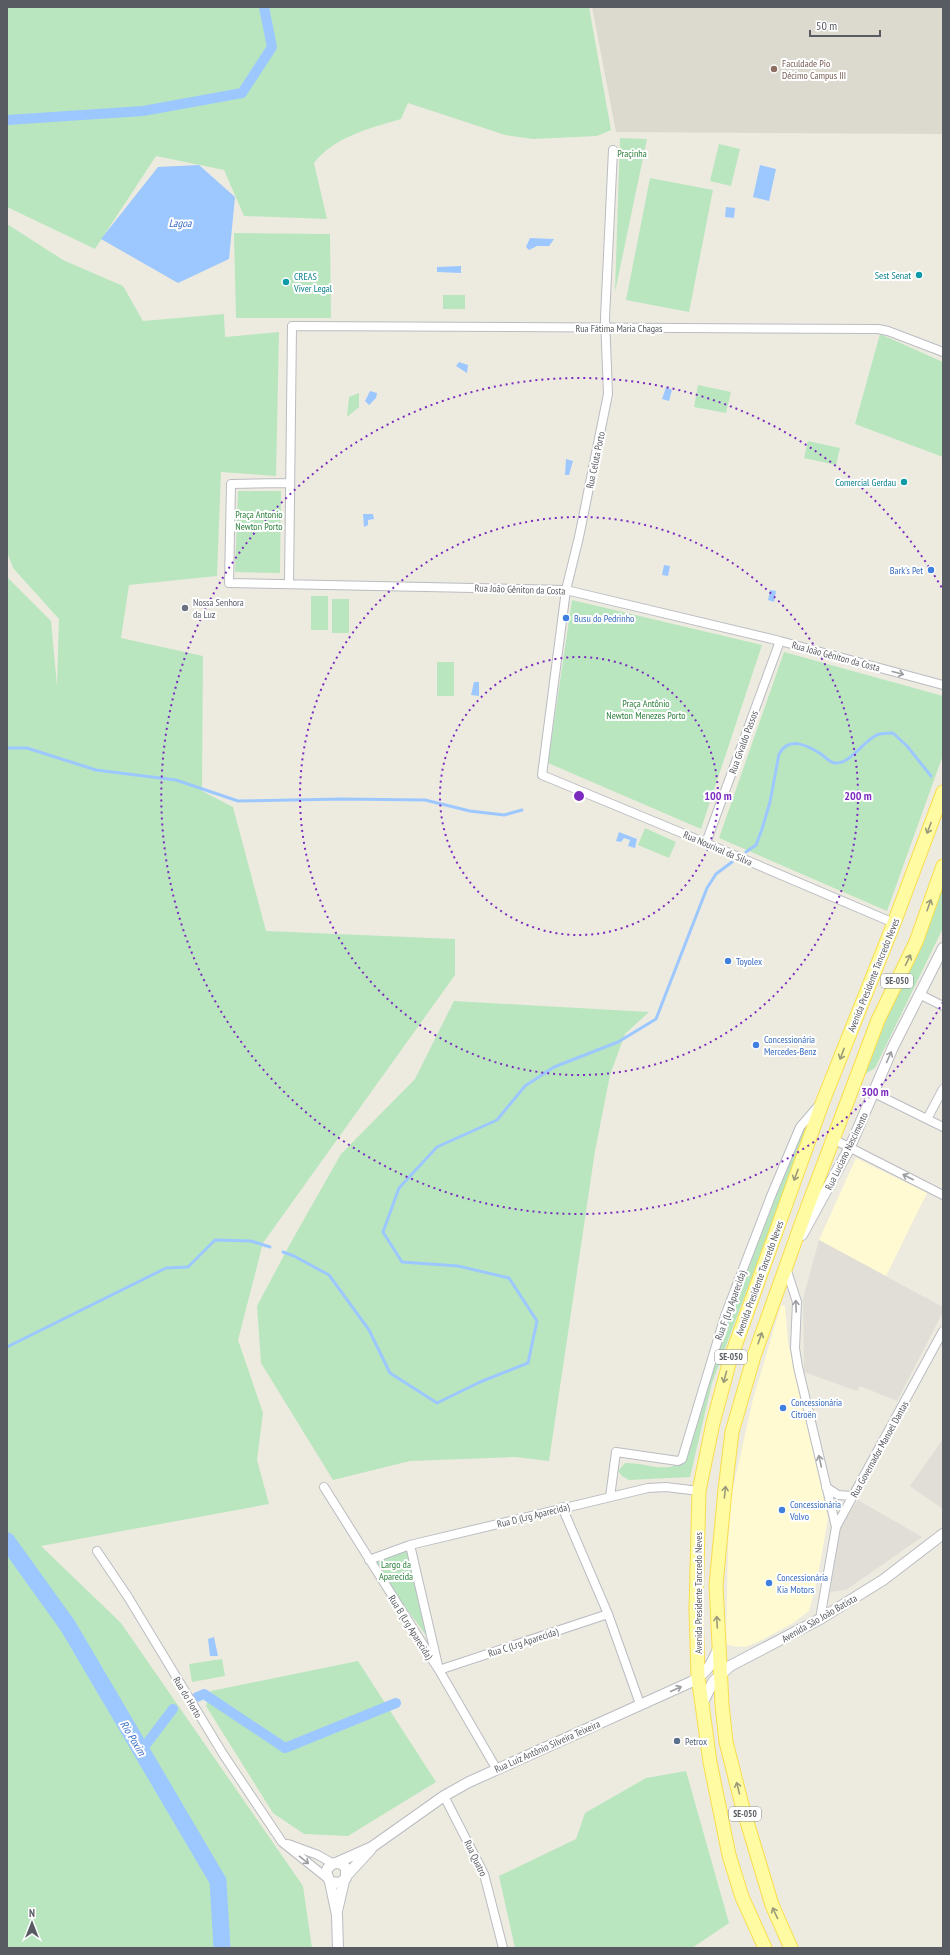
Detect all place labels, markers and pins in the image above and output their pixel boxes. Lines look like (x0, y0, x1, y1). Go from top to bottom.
place label: Faculdade Pio Décimo Campus III (782, 57, 846, 82)
marker: Faculdade Pio Décimo Campus III (769, 64, 779, 74)
place label: Sest Senat (875, 269, 911, 282)
place label: CREAS Viver Legal (293, 270, 333, 295)
marker: Sest Senat (914, 270, 924, 280)
marker: CREAS Viver Legal (281, 277, 291, 287)
place label: Comercial Gerdau (835, 476, 896, 489)
marker: Comercial Gerdau (899, 477, 909, 487)
place label: Bark's Pet (890, 564, 923, 577)
marker: Bark's Pet (926, 565, 936, 575)
place label: Nossa Senhora da Luz (193, 596, 244, 621)
marker: Nossa Senhora da Luz (180, 603, 190, 613)
place label: Busu do Pedrinho (574, 612, 634, 625)
marker: Busu do Pedrinho (561, 613, 571, 623)
centre of rings (572, 789, 586, 803)
place label: Toyolex (736, 955, 762, 968)
marker: Toyolex (723, 956, 733, 966)
place label: Concessionária Mercedes-Benz (764, 1033, 817, 1058)
marker: Concessionária Mercedes-Benz (751, 1040, 761, 1050)
place label: Concessionária Citroën (791, 1396, 842, 1421)
marker: Concessionária Citroën (778, 1403, 788, 1413)
place label: Concessionária Volvo (789, 1498, 841, 1523)
marker: Concessionária Volvo (777, 1505, 787, 1515)
place label: Concessionária Kia Motors (777, 1571, 828, 1596)
marker: Concessionária Kia Motors (764, 1578, 774, 1588)
place label: Petrox (685, 1735, 707, 1748)
marker: Petrox (672, 1736, 682, 1746)

